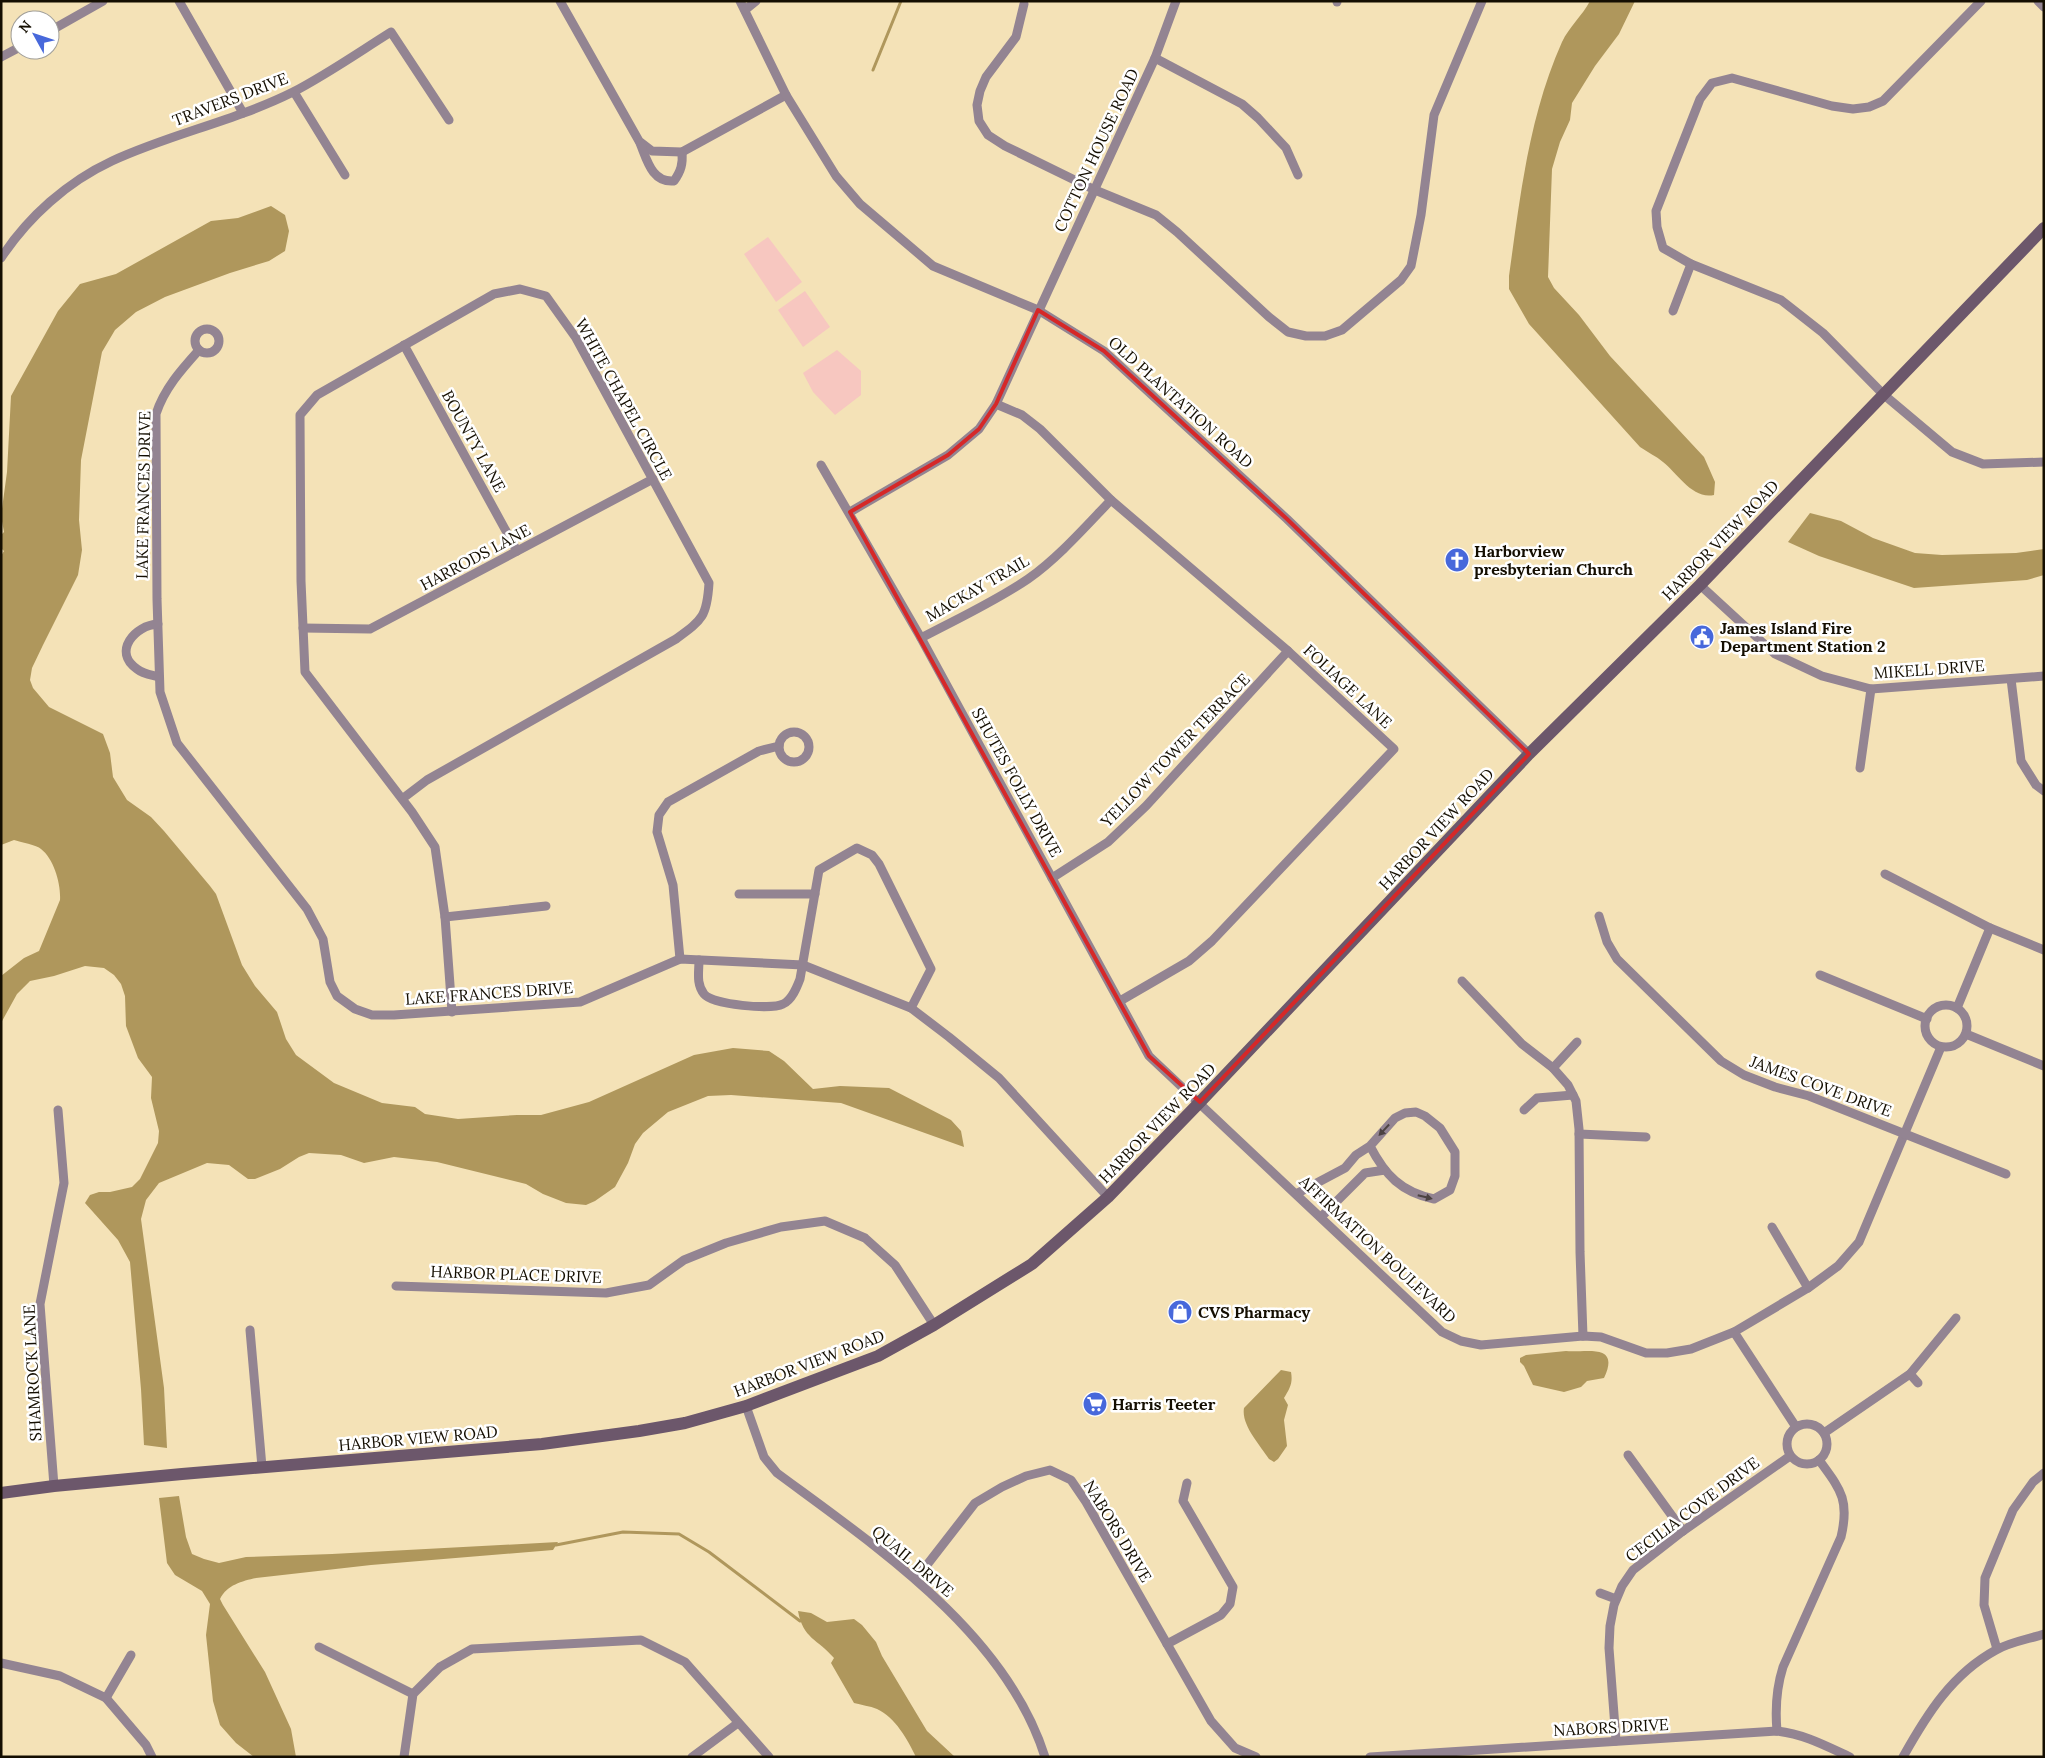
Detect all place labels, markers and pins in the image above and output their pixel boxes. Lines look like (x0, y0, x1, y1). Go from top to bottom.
place label: Harborview presbyterian Church (1474, 541, 1633, 579)
church icon: Harborview presbyterian Church (1444, 547, 1470, 573)
place label: James Island Fire Department Station 2 (1720, 618, 1886, 656)
public building icon: James Island Fire Department Station 2 (1689, 624, 1715, 650)
shop icon: CVS Pharmacy (1167, 1299, 1193, 1325)
place label: CVS Pharmacy (1198, 1302, 1310, 1322)
supermarket icon: Harris Teeter (1082, 1391, 1108, 1417)
place label: Harris Teeter (1112, 1394, 1216, 1414)

